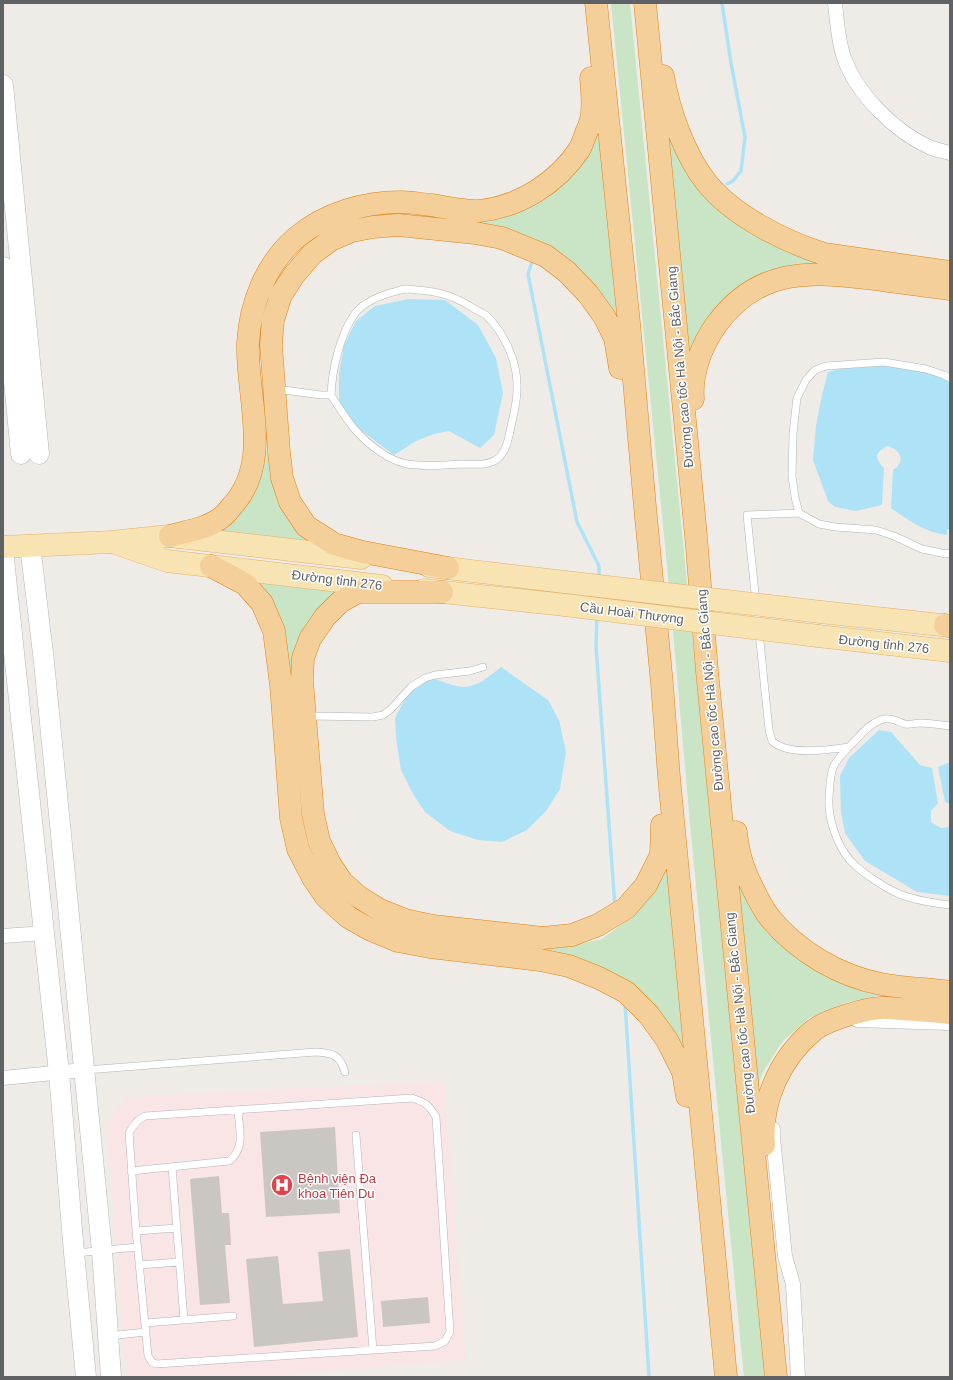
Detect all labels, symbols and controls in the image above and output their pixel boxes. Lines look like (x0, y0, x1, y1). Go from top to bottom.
street label: Đường cao tốc Hà Nội - Bắc Giang (664, 266, 696, 468)
street label: Đường tỉnh 276 (291, 567, 383, 593)
street label: Đường cao tốc Hà Nội - Bắc Giang (694, 589, 726, 791)
street label: Cầu Hoài Thượng (579, 599, 685, 627)
street label: Đường tỉnh 276 (838, 632, 930, 656)
street label: Đường cao tốc Hà Nội - Bắc Giang (722, 912, 758, 1114)
place label: Bệnh viện Đa khoa Tiên Du (298, 1171, 377, 1201)
hospital icon: Bệnh viện Đa khoa Tiên Du (269, 1172, 295, 1198)

